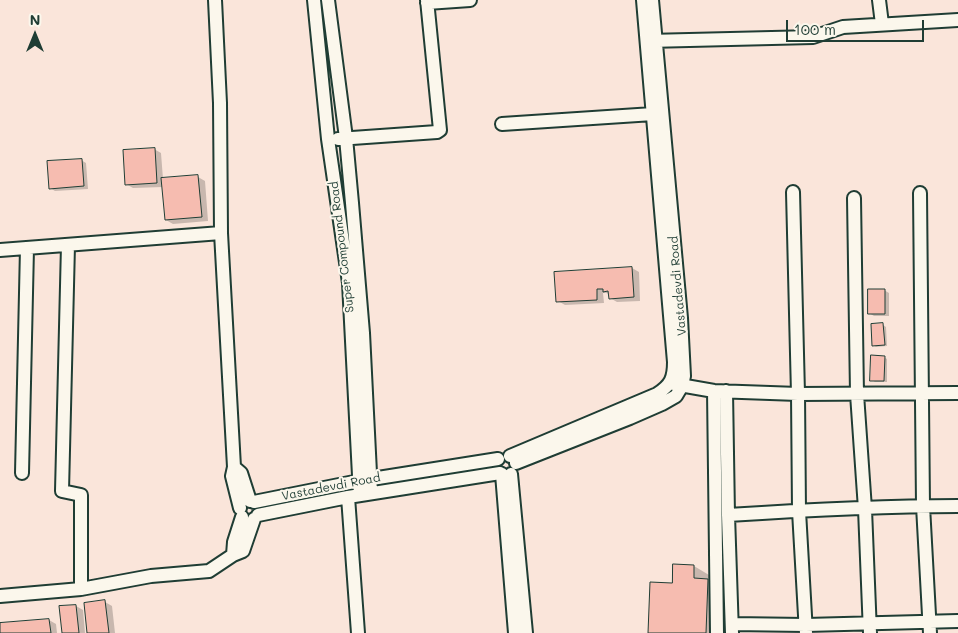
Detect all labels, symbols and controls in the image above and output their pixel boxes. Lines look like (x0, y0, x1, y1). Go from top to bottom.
north arrow (10, 10, 60, 60)
text: N (30, 10, 40, 29)
scale bar (788, 10, 926, 42)
text: 100 m (794, 19, 836, 39)
street label: Super Compound Road (327, 180, 357, 314)
street label: Vastadevdi Road (666, 235, 690, 337)
street label: Vastadevdi Road (280, 470, 382, 504)

